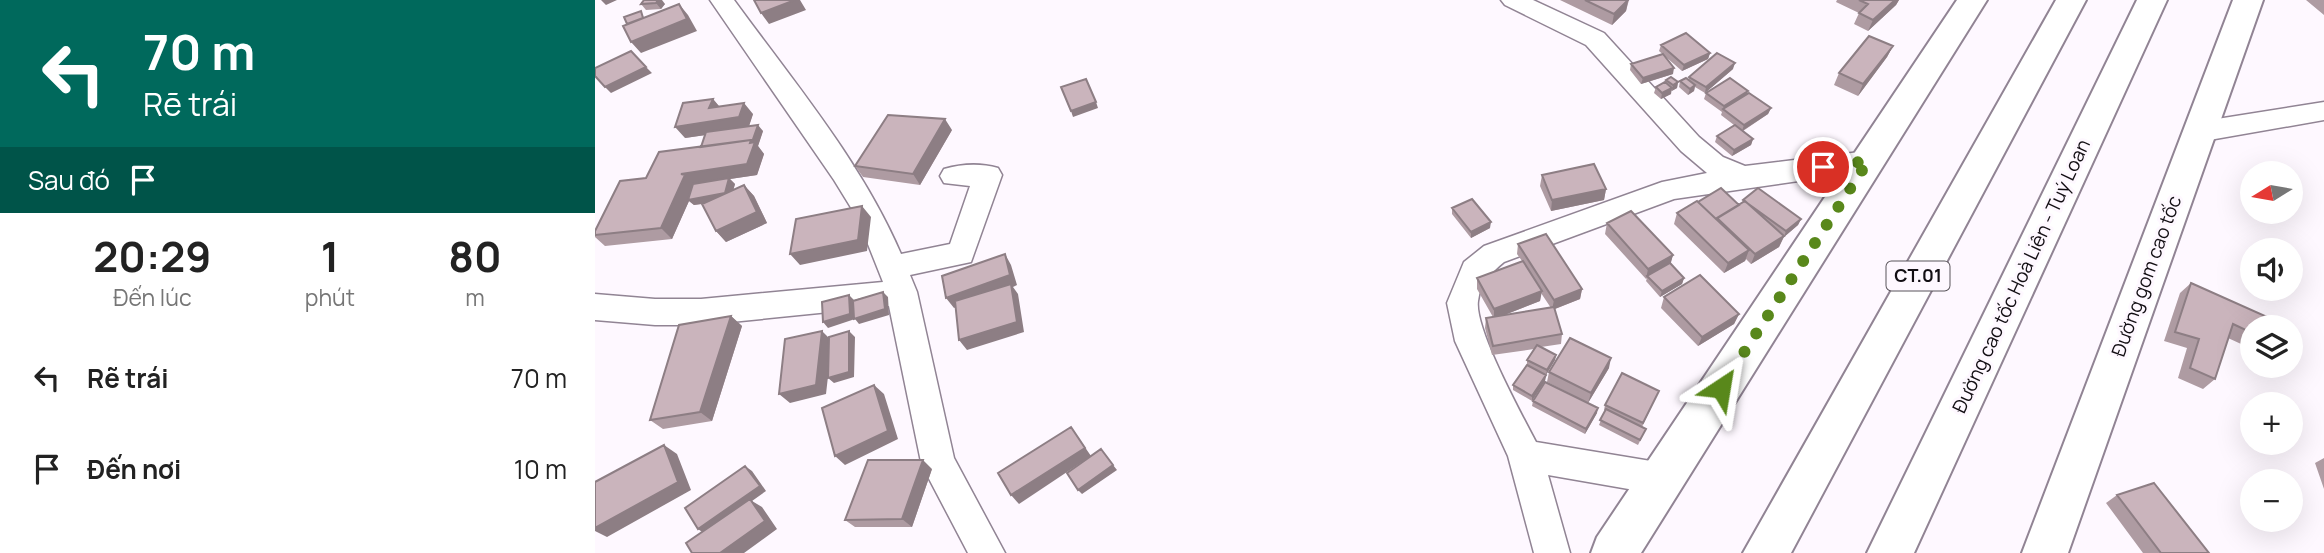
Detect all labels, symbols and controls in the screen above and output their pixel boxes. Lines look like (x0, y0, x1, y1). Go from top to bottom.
text: 70 m (143, 18, 255, 85)
icon: left (28, 28, 119, 119)
text: Rẽ trái (143, 82, 237, 126)
street label: Đường cao tốc Hoà Liên - Tuý Loan (1946, 135, 2096, 417)
pin (1793, 137, 1853, 197)
icon: arrive (1804, 148, 1842, 186)
icon: arrive (124, 161, 162, 199)
north arrow (2240, 161, 2303, 224)
map controls (2240, 161, 2303, 532)
text: Sau đó (28, 162, 110, 198)
street label: Đường gom cao tốc (2105, 192, 2187, 360)
text: 20:29 (93, 227, 211, 285)
text: 1 (321, 227, 339, 285)
text: 80 (448, 227, 502, 285)
button: sound (2240, 238, 2303, 301)
road number: CT.01 (1887, 262, 1949, 290)
text: Đến lúc (113, 281, 192, 313)
text: phút (305, 281, 355, 313)
text: m (465, 281, 485, 313)
button: layers (2240, 315, 2303, 378)
position arrow (1684, 351, 1758, 425)
icon: left (28, 359, 66, 397)
text: Rẽ trái (87, 360, 169, 396)
text: 70 m (511, 360, 567, 396)
button: + (2240, 392, 2303, 455)
icon: arrive (28, 450, 66, 488)
text: Đến nơi (87, 451, 181, 487)
text: 10 m (514, 451, 567, 487)
button: − (2240, 469, 2303, 532)

